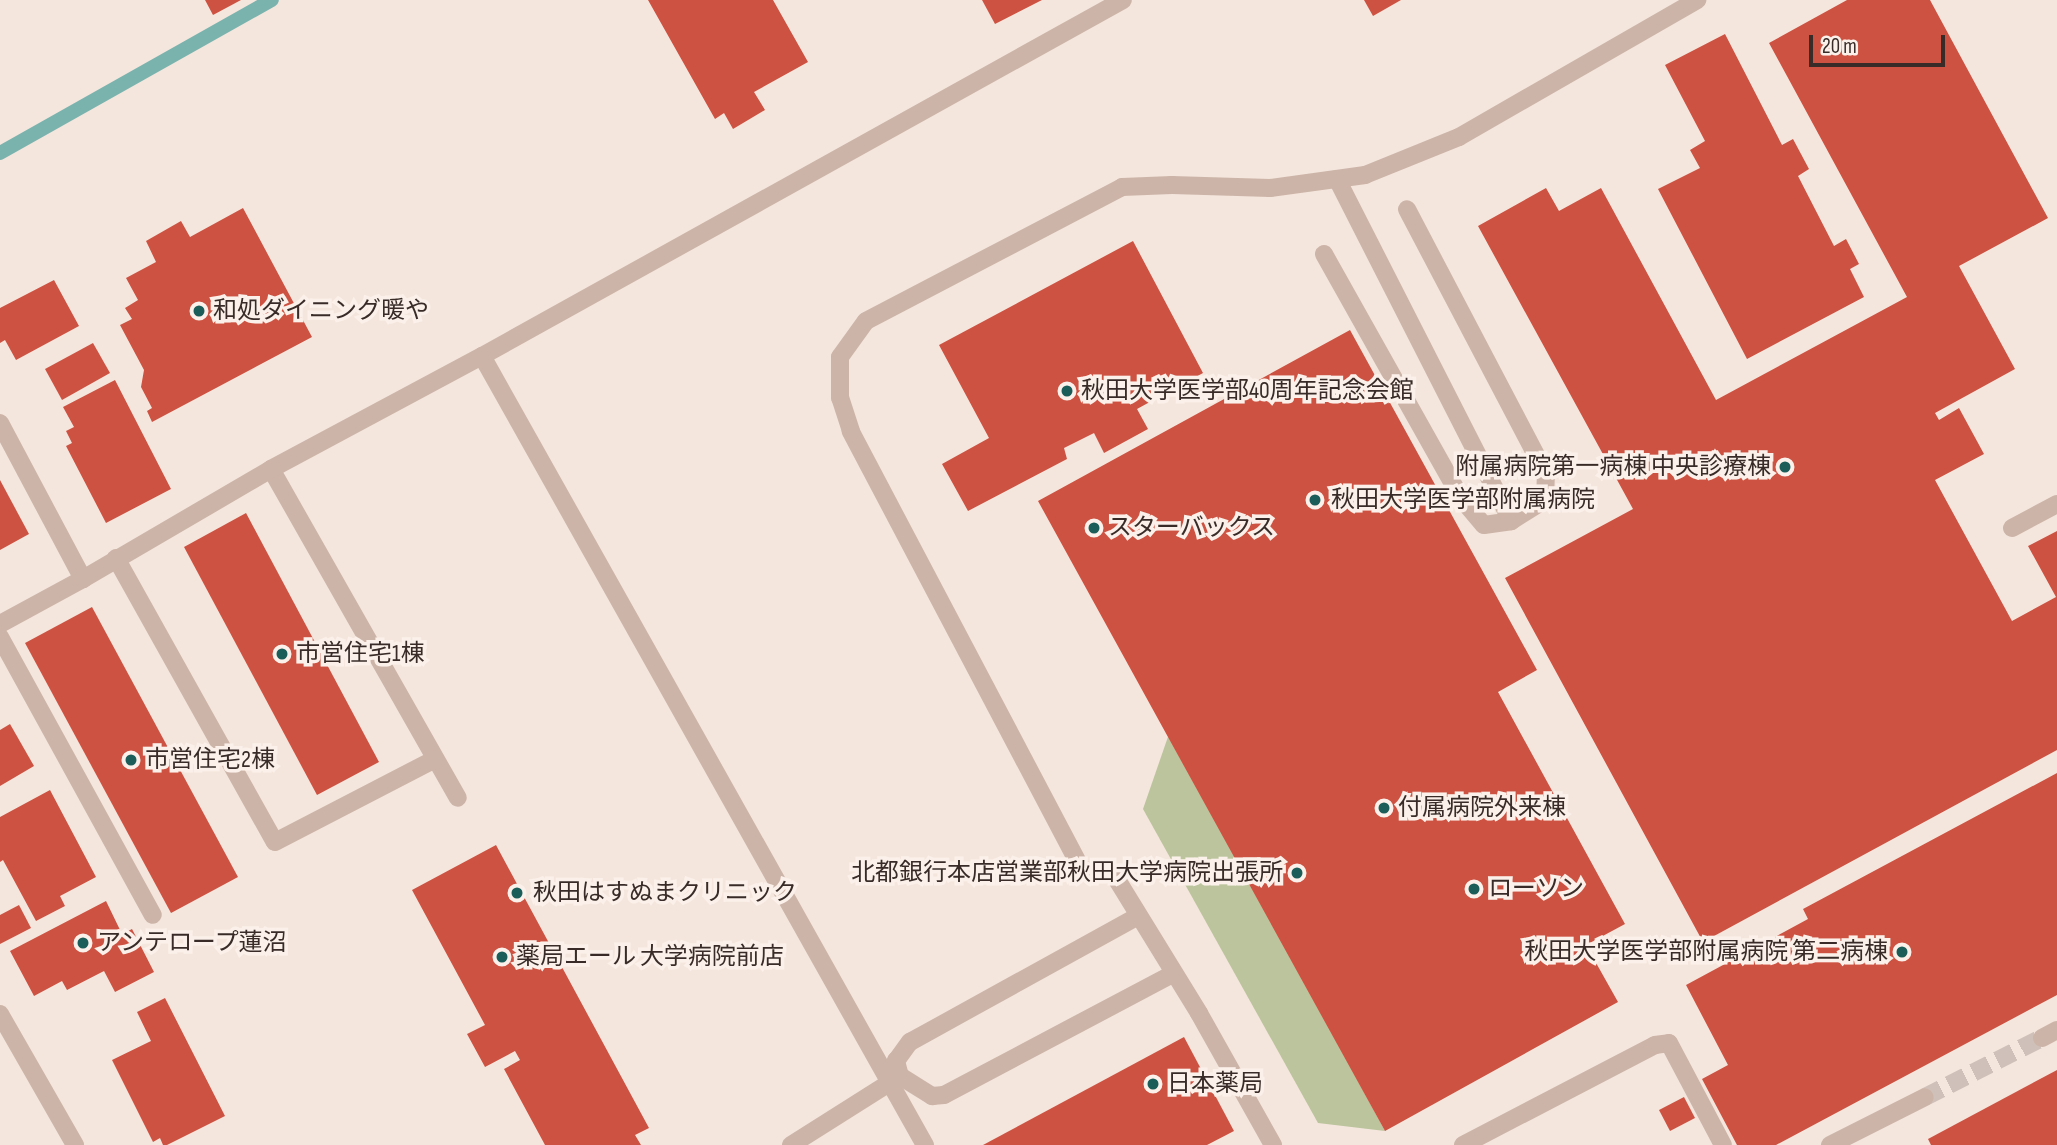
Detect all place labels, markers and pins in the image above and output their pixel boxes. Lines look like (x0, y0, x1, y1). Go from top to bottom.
place label: 和処ダイニング暖や (213, 297, 429, 325)
marker: 和処ダイニング暖や (191, 303, 207, 319)
place label: 秋田大学医学部40周年記念会館 (1081, 377, 1414, 405)
marker: 秋田大学医学部40周年記念会館 (1059, 383, 1075, 399)
place label: 附属病院第一病棟 中央診療棟 (1455, 453, 1771, 481)
marker: 附属病院第一病棟 中央診療棟 (1777, 459, 1793, 475)
place label: 秋田大学医学部附属病院 (1331, 486, 1595, 514)
marker: 秋田大学医学部附属病院 (1305, 490, 1325, 510)
place label: スターバックス (1108, 514, 1276, 542)
marker: スターバックス (1086, 520, 1102, 536)
place label: 市営住宅1棟 (296, 640, 424, 668)
marker: 市営住宅1棟 (274, 646, 290, 662)
place label: 市営住宅2棟 (145, 746, 275, 774)
marker: 市営住宅2棟 (123, 752, 139, 768)
place label: 付属病院外来棟 (1398, 794, 1566, 822)
marker: 付属病院外来棟 (1376, 800, 1392, 816)
place label: 北都銀行本店営業部秋田大学病院出張所 (851, 859, 1283, 887)
marker: 北都銀行本店営業部秋田大学病院出張所 (1289, 865, 1305, 881)
place label: ローソン (1488, 875, 1584, 903)
place label: 秋田はすぬまクリニック (533, 879, 797, 907)
marker: ローソン (1466, 881, 1482, 897)
marker: 秋田はすぬまクリニック (507, 883, 527, 903)
place label: アンテロープ蓮沼 (97, 929, 289, 957)
marker: アンテロープ蓮沼 (75, 935, 91, 951)
place label: 秋田大学医学部附属病院 第二病棟 (1524, 938, 1888, 966)
place label: 薬局エール 大学病院前店 (516, 943, 784, 971)
marker: 秋田大学医学部附属病院 第二病棟 (1894, 944, 1910, 960)
marker: 薬局エール 大学病院前店 (494, 949, 510, 965)
place label: 日本薬局 (1167, 1070, 1263, 1098)
marker: 日本薬局 (1145, 1076, 1161, 1092)

